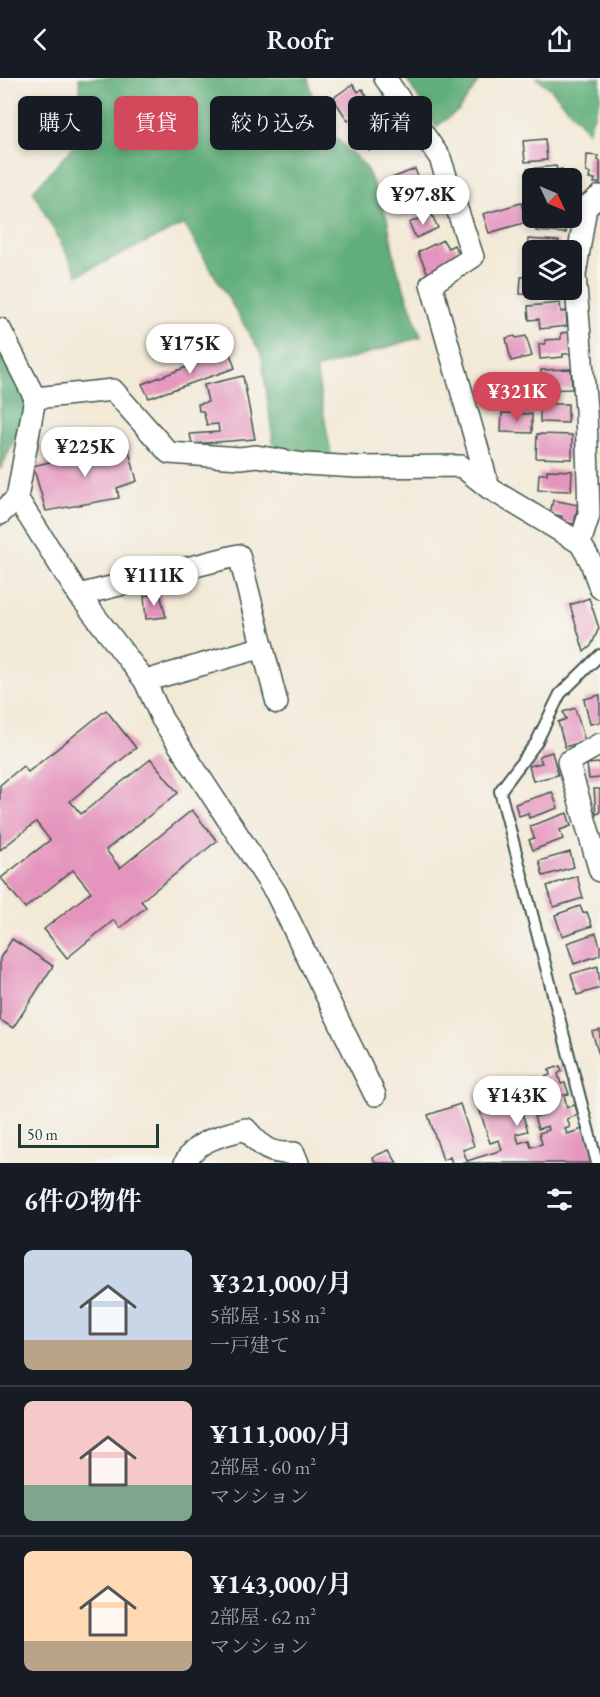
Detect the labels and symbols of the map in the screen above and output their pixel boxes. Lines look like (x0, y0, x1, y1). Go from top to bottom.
north arrow (522, 168, 582, 228)
pin: ¥97.8K (374, 175, 472, 226)
pin: ¥175K (148, 324, 232, 375)
pin: ¥321K (475, 372, 559, 423)
pin: ¥225K (43, 427, 127, 478)
pin: ¥111K (112, 556, 196, 607)
pin: ¥143K (475, 1076, 559, 1127)
scale bar (18, 1121, 159, 1148)

